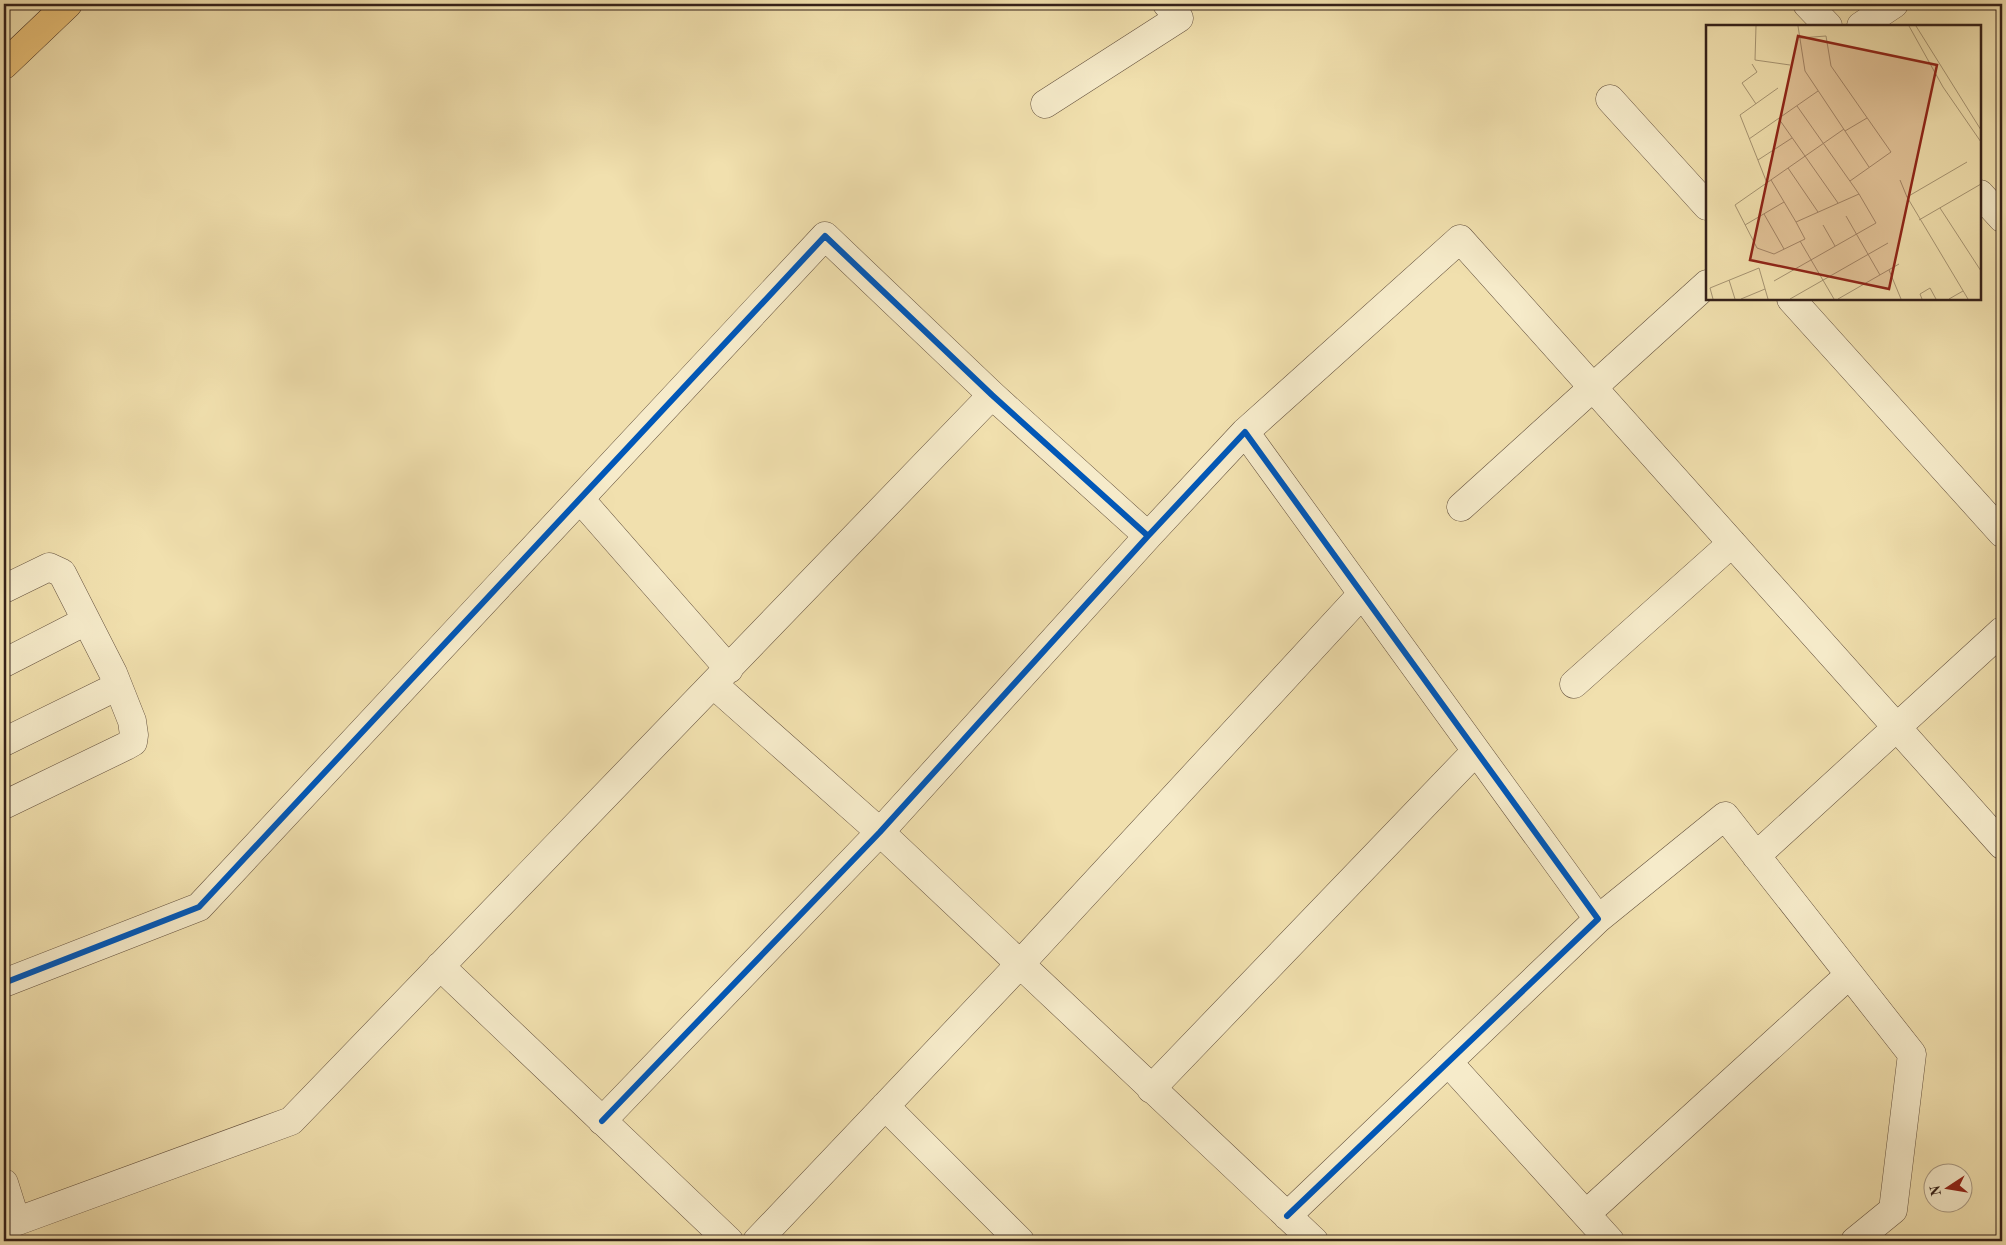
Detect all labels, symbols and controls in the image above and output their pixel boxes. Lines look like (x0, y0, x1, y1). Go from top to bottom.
inset map (1706, 25, 1981, 300)
north arrow (1924, 1162, 1974, 1212)
text: N (1928, 1184, 1944, 1197)

